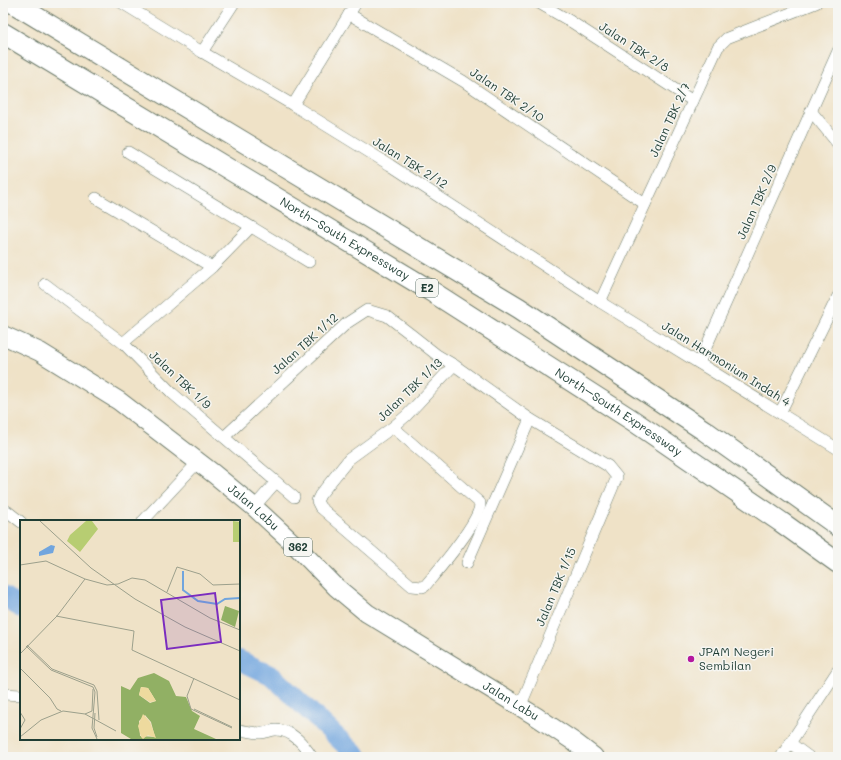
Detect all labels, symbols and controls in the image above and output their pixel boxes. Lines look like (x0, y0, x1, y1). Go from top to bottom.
street label: Jalan TBK 2/8 (596, 18, 673, 75)
street label: Jalan TBK 2/10 (467, 63, 548, 125)
street label: Jalan TBK 2/7 (645, 80, 693, 159)
street label: Jalan TBK 2/12 (370, 133, 451, 192)
street label: Jalan TBK 2/9 (732, 162, 780, 242)
street label: North–South Expressway (277, 193, 413, 283)
road number: E2 (416, 279, 438, 297)
street label: Jalan TBK 1/12 (268, 309, 341, 377)
street label: Jalan Harmonium Indah 4 (659, 317, 794, 409)
street label: Jalan TBK 1/9 (146, 346, 215, 412)
street label: Jalan TBK 1/13 (373, 354, 445, 424)
street label: North–South Expressway (552, 364, 686, 459)
street label: Jalan Labu (225, 480, 283, 533)
inset map (20, 520, 240, 740)
road number: 362 (284, 538, 312, 556)
street label: Jalan TBK 1/15 (531, 545, 579, 629)
place label: JPAM Negeri Sembilan (699, 643, 774, 673)
marker: JPAM Negeri Sembilan (686, 654, 696, 664)
street label: Jalan Labu (480, 677, 542, 723)

